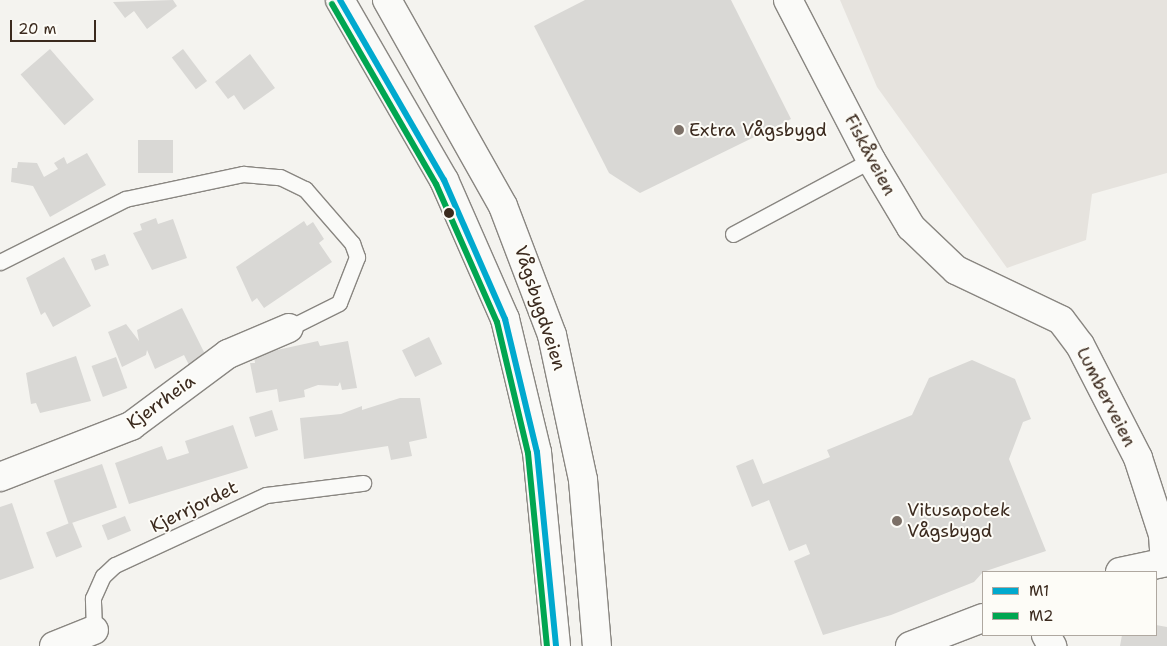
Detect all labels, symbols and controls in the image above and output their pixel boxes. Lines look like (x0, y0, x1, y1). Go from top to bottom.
scale bar (12, 10, 99, 42)
text: 20 m (18, 19, 57, 39)
street label: Fiskåveien (840, 111, 900, 199)
place label: Extra Vågsbygd (689, 119, 827, 141)
marker: Extra Vågsbygd (673, 124, 685, 136)
unlabelled marker (444, 208, 454, 218)
street label: Vågsbygdveien (510, 243, 570, 373)
street label: Lumberveien (1072, 344, 1140, 450)
street label: Kjerrheia (123, 370, 199, 434)
street label: Kjerrjordet (147, 477, 241, 537)
place label: Vitusapotek Vågsbygd (907, 500, 1010, 542)
marker: Vitusapotek Vågsbygd (891, 515, 903, 527)
legend (982, 571, 1157, 636)
text: M1 (1029, 581, 1049, 601)
text: M2 (1029, 606, 1053, 626)

